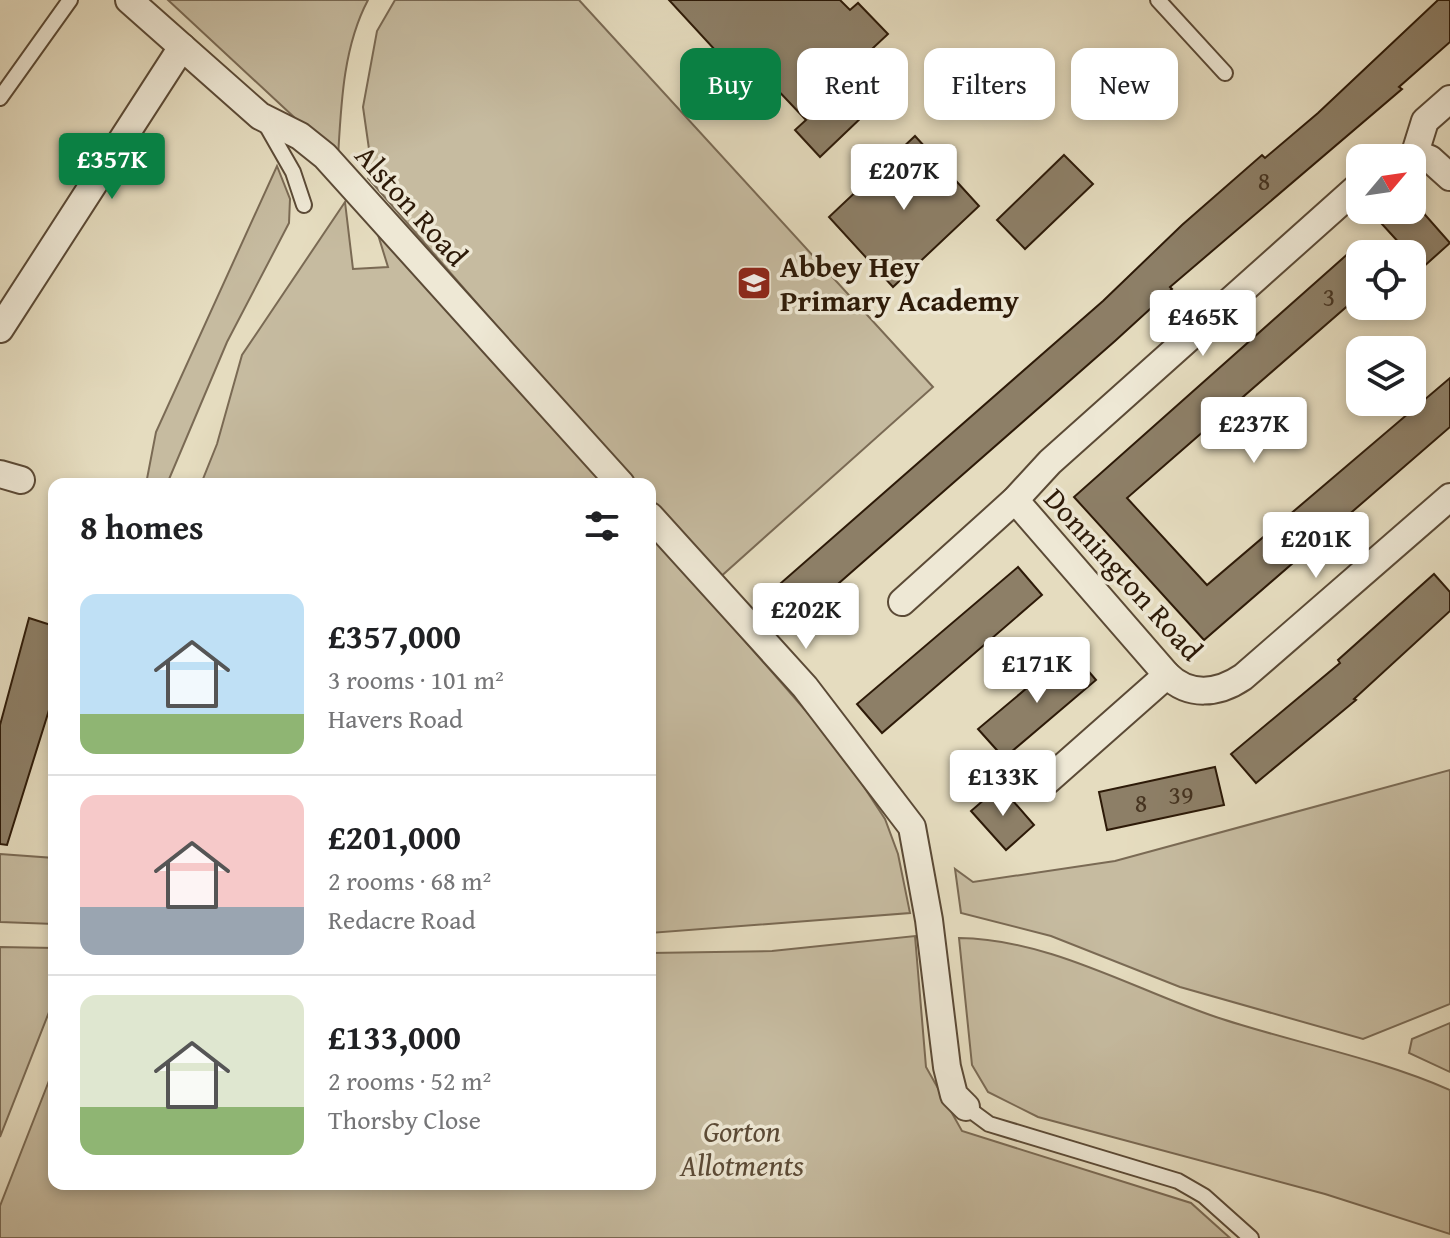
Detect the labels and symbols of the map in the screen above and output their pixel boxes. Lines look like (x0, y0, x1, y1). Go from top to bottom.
pin: £357K (56, 133, 168, 201)
street label: Alston Road (345, 134, 479, 276)
pin: £207K (848, 144, 960, 212)
north arrow (1346, 144, 1426, 224)
house number: 8 (1258, 161, 1270, 200)
place label: Abbey Hey Primary Academy (780, 244, 1019, 322)
school or university icon: Abbey Hey Primary Academy (735, 264, 773, 302)
house number: 3 (1323, 277, 1335, 316)
pin: £465K (1147, 290, 1259, 358)
pin: £237K (1198, 397, 1310, 465)
street label: Donnington Road (1034, 478, 1214, 670)
pin: £201K (1260, 512, 1372, 580)
pin: £202K (750, 583, 862, 651)
pin: £171K (981, 637, 1093, 705)
pin: £133K (947, 750, 1059, 818)
house number: 39 (1168, 775, 1194, 814)
house number: 8 (1135, 783, 1147, 822)
park label: Gorton Allotments (679, 1109, 804, 1187)

